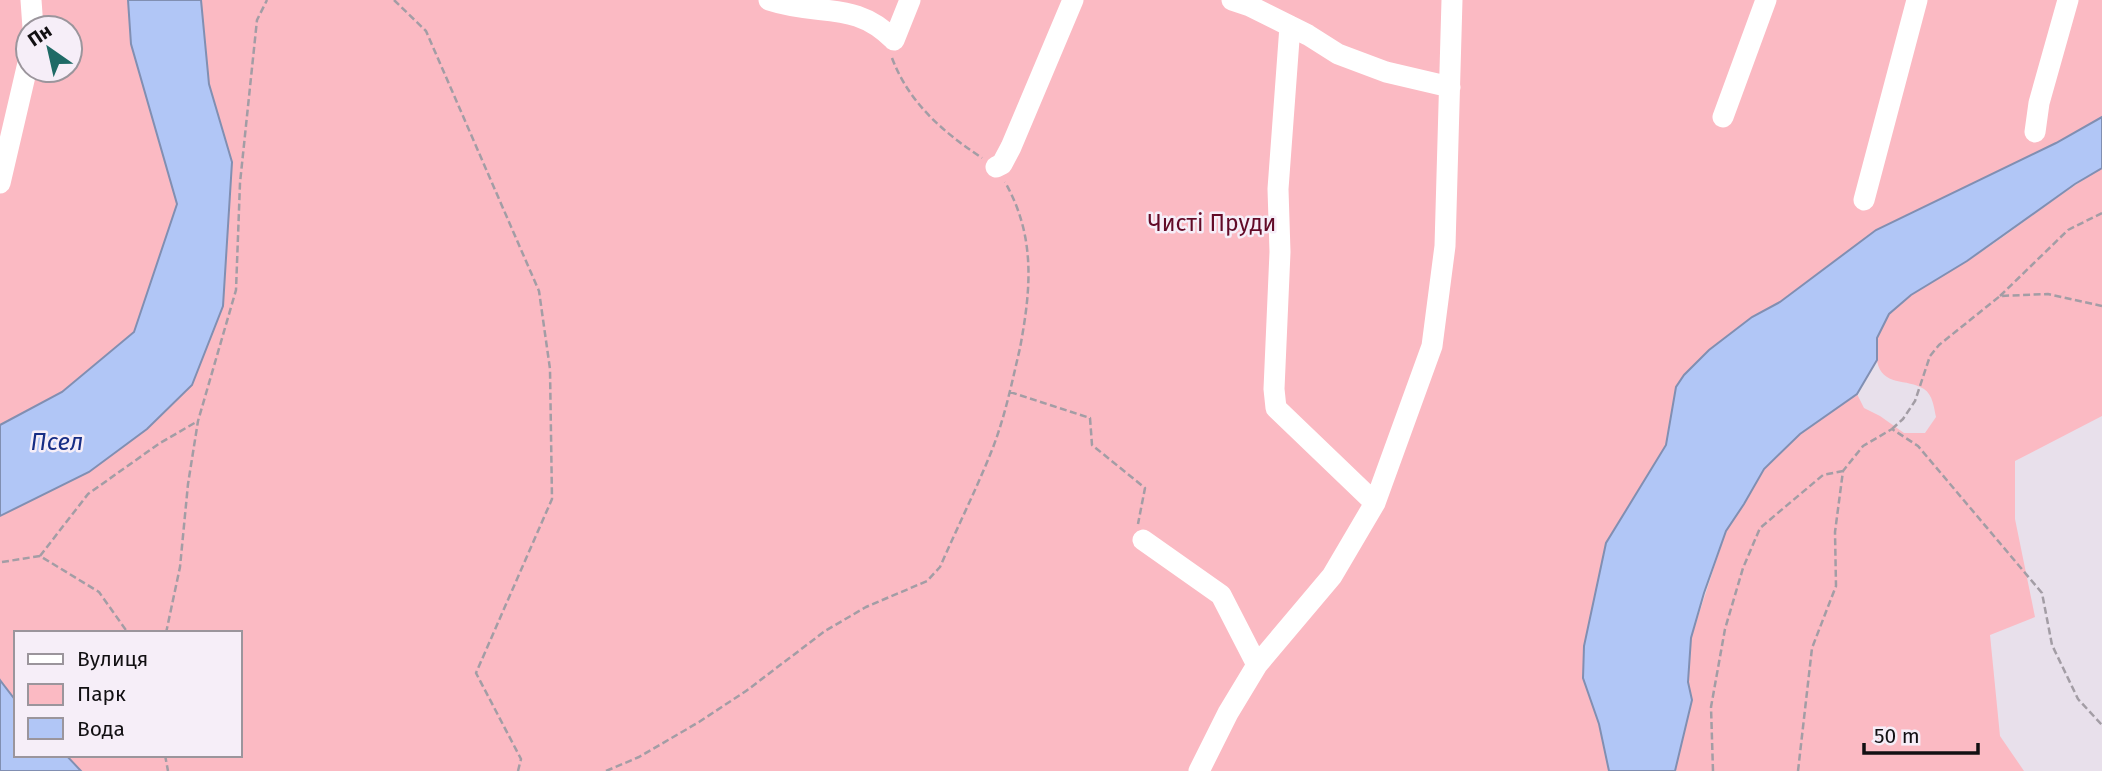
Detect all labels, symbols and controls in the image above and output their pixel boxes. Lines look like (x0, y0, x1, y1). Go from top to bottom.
north arrow (14, 14, 84, 84)
text: Пн (23, 19, 56, 51)
park label: Чисті Пруди (1148, 209, 1276, 237)
water label: Псел (31, 428, 83, 456)
legend (14, 631, 242, 757)
text: Вулиця (77, 646, 148, 672)
text: Парк (77, 681, 126, 707)
scale bar (1864, 712, 1978, 756)
text: Вода (77, 716, 125, 742)
text: 50 m (1874, 723, 1920, 749)

